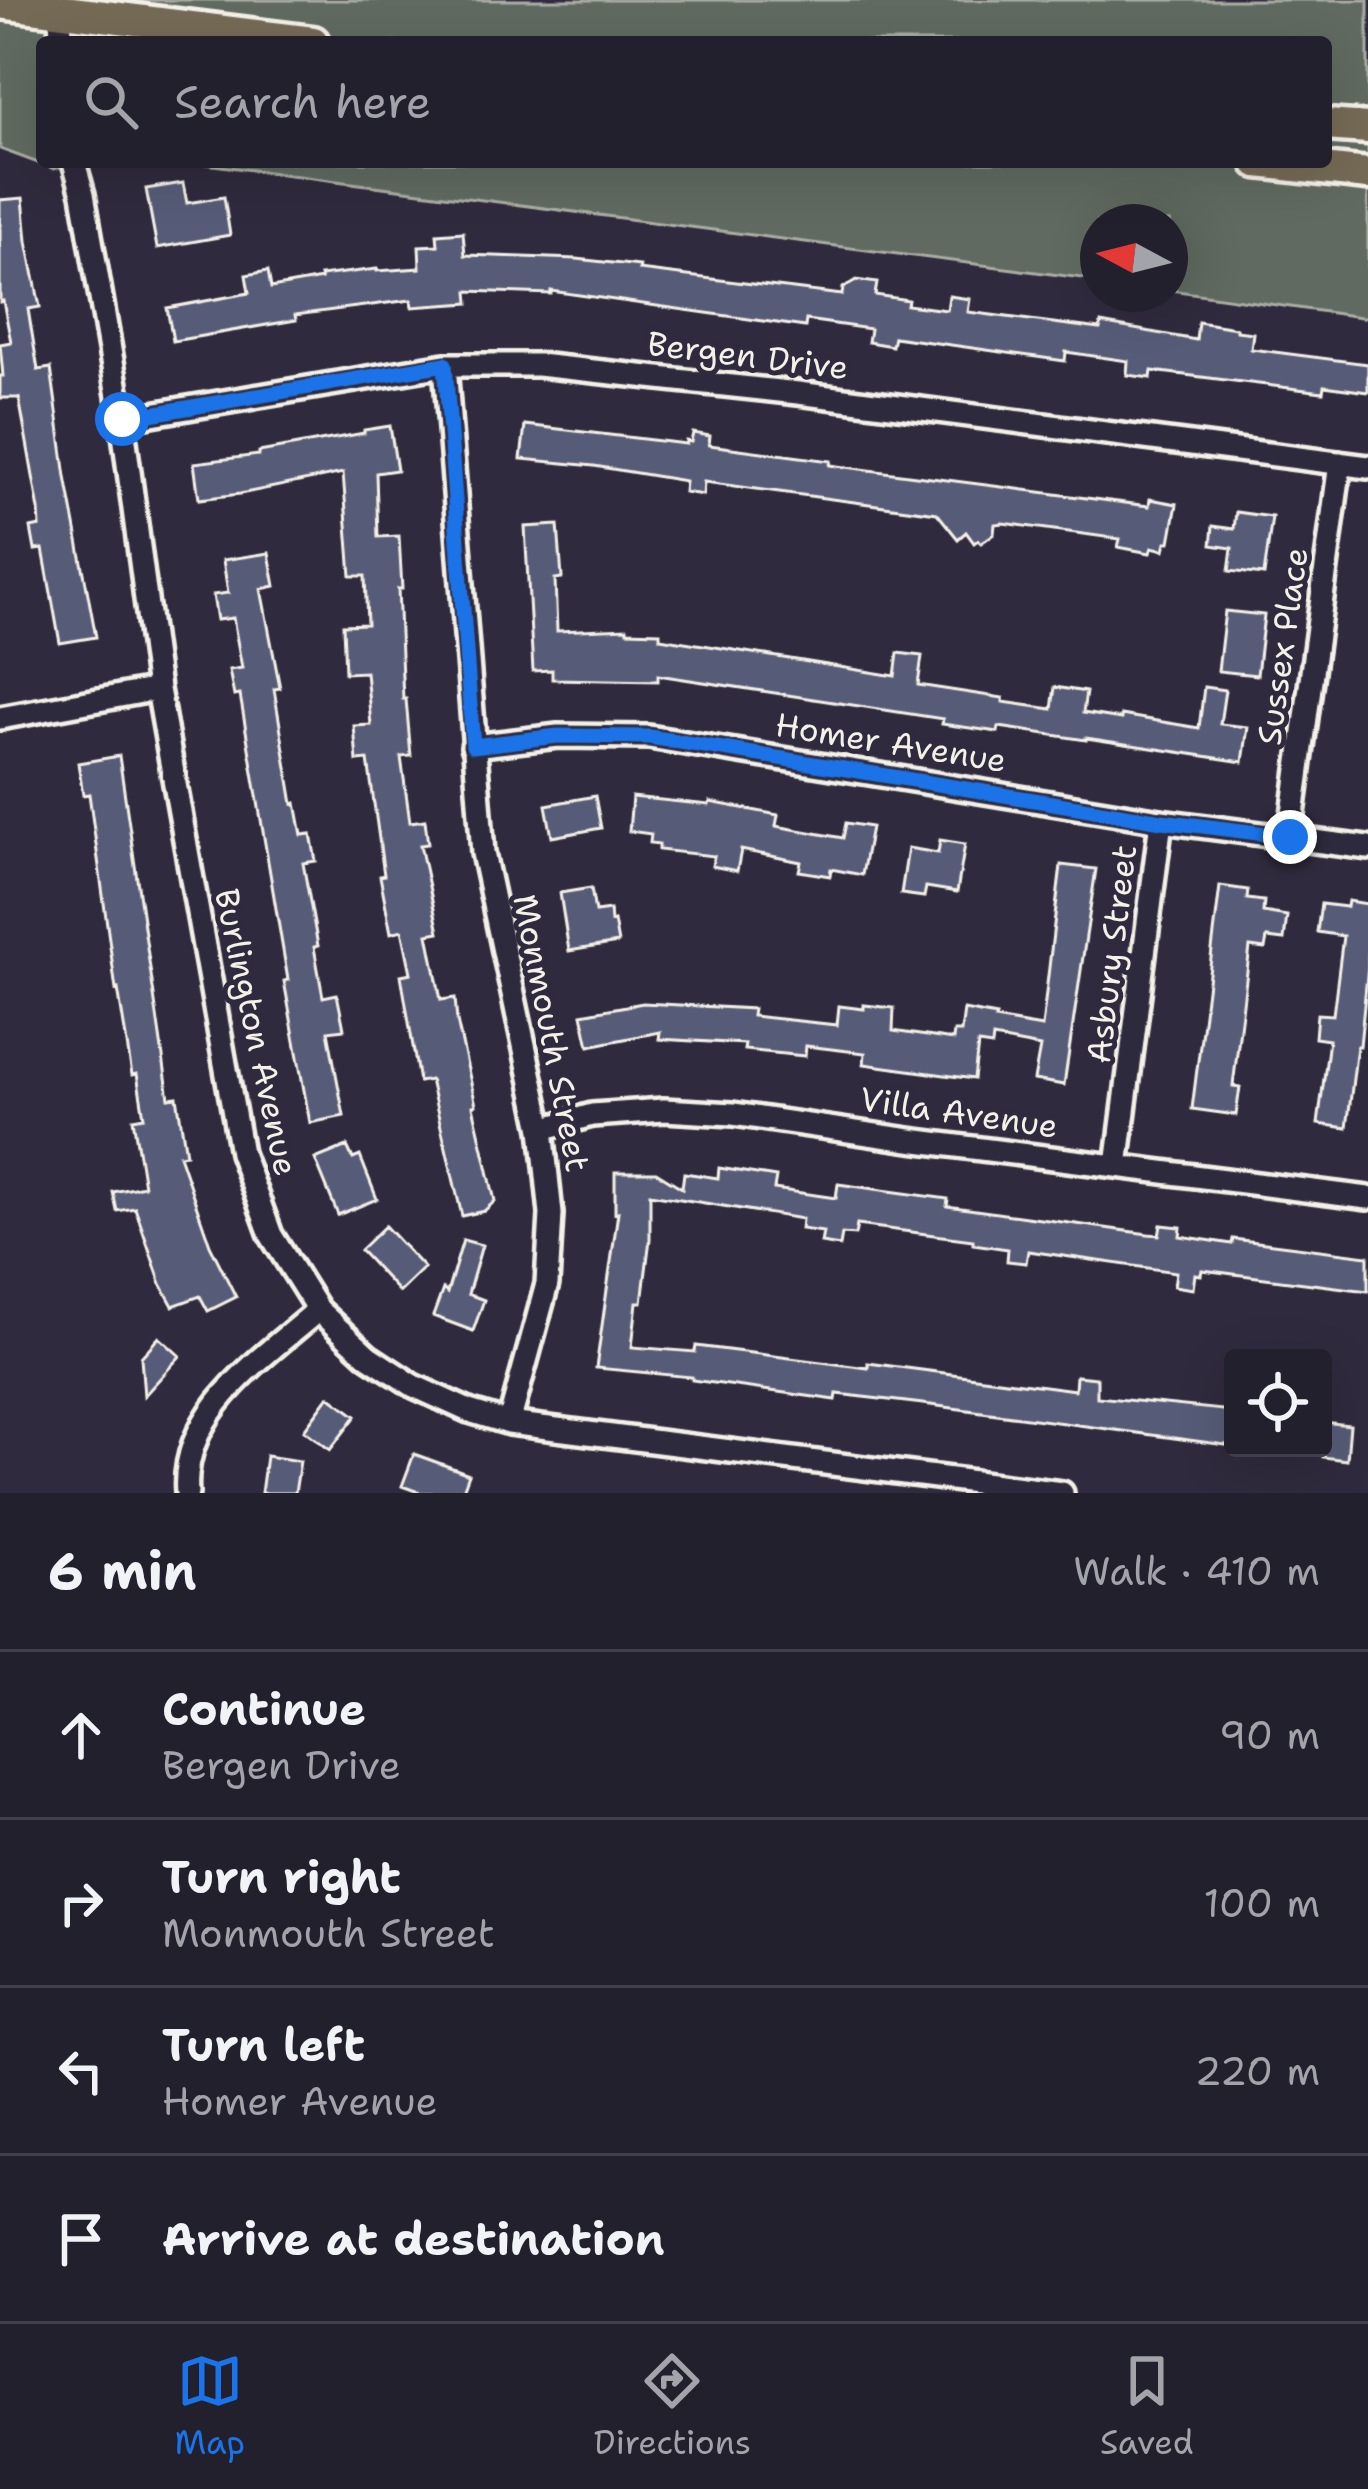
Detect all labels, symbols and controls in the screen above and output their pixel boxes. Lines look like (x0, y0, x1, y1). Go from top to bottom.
search box (36, 36, 1332, 168)
icon: search (78, 69, 144, 135)
text: Search here (174, 72, 431, 132)
north arrow (1080, 204, 1188, 312)
street label: Bergen Drive (645, 321, 851, 390)
route start (95, 392, 149, 446)
street label: Sussex Place (1246, 544, 1319, 748)
street label: Homer Avenue (772, 702, 1010, 783)
route end (1263, 810, 1317, 864)
street label: Asbury Street (1076, 842, 1147, 1066)
street label: Burlington Avenue (204, 884, 309, 1180)
street label: Monmouth Street (503, 891, 600, 1176)
street label: Villa Avenue (857, 1076, 1061, 1149)
map controls (1224, 1349, 1332, 1457)
button: locate (1224, 1349, 1332, 1457)
text: 6 min (48, 1537, 197, 1605)
text: Walk · 410 m (1073, 1545, 1320, 1597)
text: Continue (162, 1679, 366, 1739)
icon: ahead (48, 1702, 114, 1768)
text: 90 m (1219, 1709, 1320, 1761)
text: Bergen Drive (162, 1739, 401, 1791)
text: Turn right (162, 1847, 401, 1907)
icon: right (48, 1870, 114, 1936)
text: 100 m (1204, 1877, 1320, 1929)
text: Monmouth Street (162, 1907, 495, 1959)
text: Turn left (162, 2015, 365, 2075)
icon: left (48, 2038, 114, 2104)
text: 220 m (1194, 2045, 1320, 2097)
text: Homer Avenue (162, 2075, 438, 2127)
icon: arrive (48, 2206, 114, 2272)
text: Arrive at destination (162, 2209, 665, 2269)
tab: Map (174, 2348, 245, 2465)
tab: Directions (594, 2348, 751, 2465)
tab: Saved (1100, 2348, 1194, 2465)

